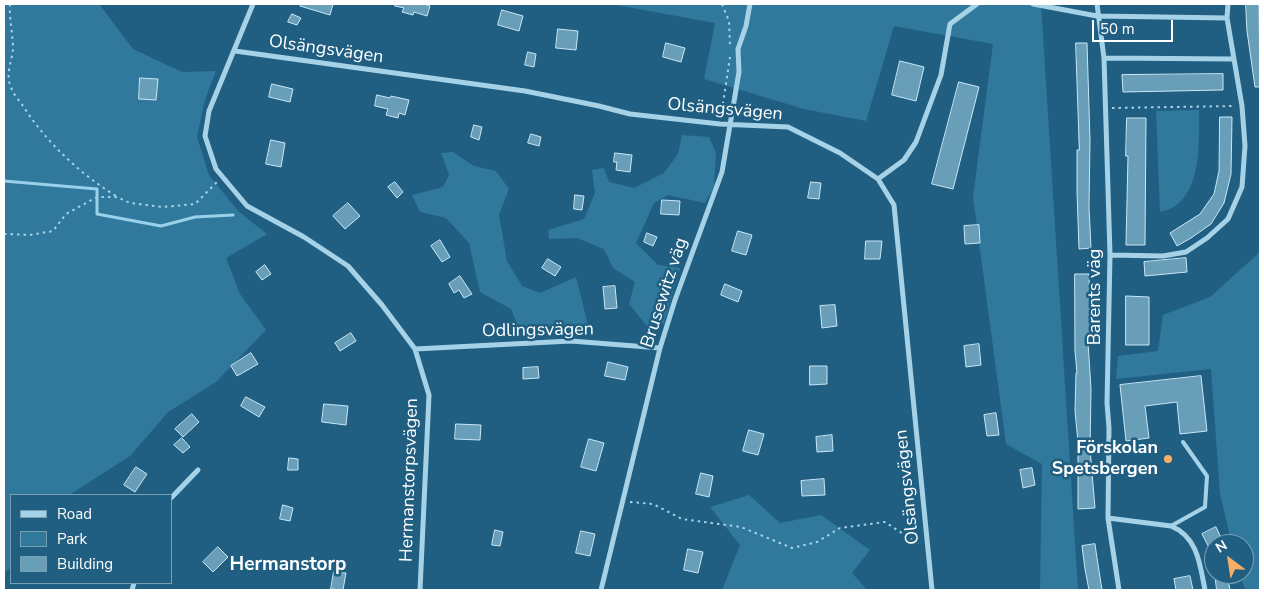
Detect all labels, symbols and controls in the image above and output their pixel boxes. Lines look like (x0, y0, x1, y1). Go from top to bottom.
scale bar (1094, 10, 1175, 42)
text: 50 m (1100, 19, 1135, 39)
street label: Olsängsvägen (267, 31, 385, 69)
street label: Olsängsvägen (667, 94, 783, 126)
street label: Brusewitz väg (637, 235, 693, 351)
street label: Barents väg (1085, 249, 1107, 345)
street label: Odlingsvägen (482, 319, 594, 343)
street label: Hermanstorpsvägen (396, 398, 424, 562)
street label: Olsängsvägen (891, 428, 925, 546)
place label: Förskolan Spetsbergen (1052, 438, 1158, 480)
marker: Förskolan Spetsbergen (1162, 453, 1174, 465)
legend (10, 494, 172, 584)
text: Road (57, 504, 92, 524)
text: Park (57, 529, 87, 549)
north arrow (1204, 534, 1254, 584)
text: N (1212, 536, 1231, 557)
text: Building (57, 554, 113, 574)
district label: Hermanstorp (230, 554, 346, 576)

